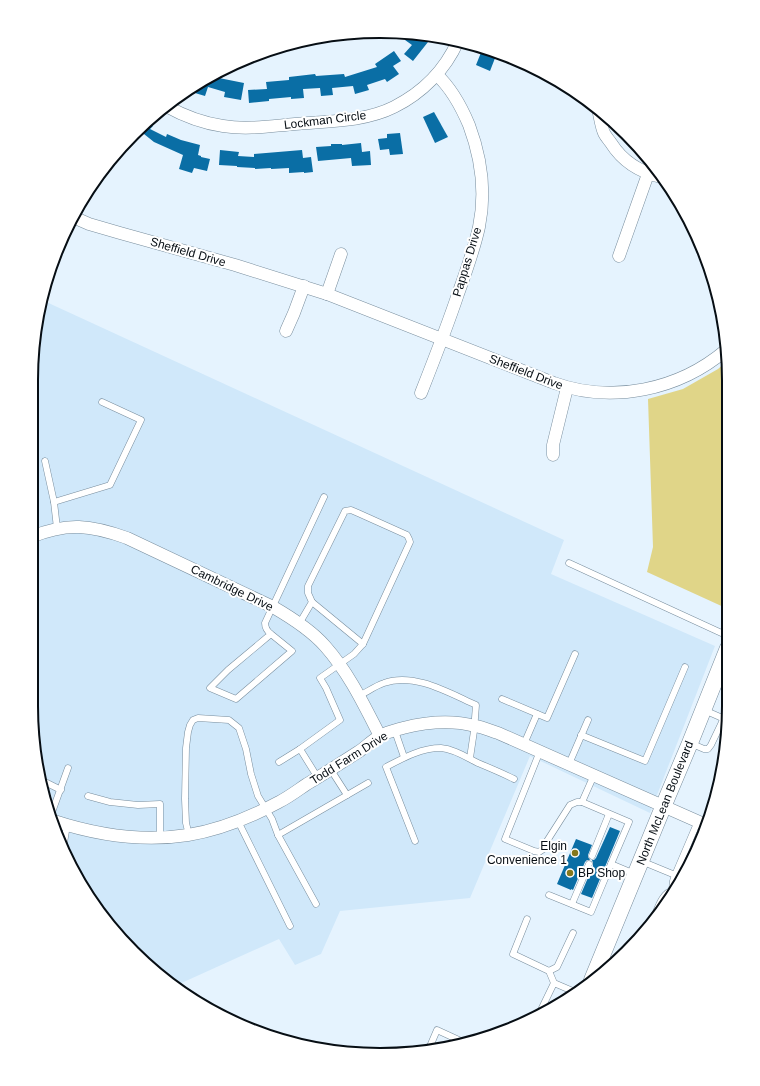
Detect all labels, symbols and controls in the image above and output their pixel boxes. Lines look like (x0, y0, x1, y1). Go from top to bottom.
street label: Lockman Circle (283, 108, 367, 132)
street label: Pappas Drive (450, 225, 484, 298)
street label: Sheffield Drive (149, 235, 228, 270)
street label: Sheffield Drive (487, 352, 565, 393)
street label: Cambridge Drive (188, 562, 276, 614)
street label: Todd Farm Drive (308, 728, 391, 787)
street label: North McLean Boulevard (634, 739, 696, 867)
place label: Elgin Convenience 1 (487, 839, 567, 867)
marker: Elgin Convenience 1 (570, 848, 580, 858)
place label: BP Shop (578, 866, 625, 880)
marker: BP Shop (565, 868, 575, 878)

